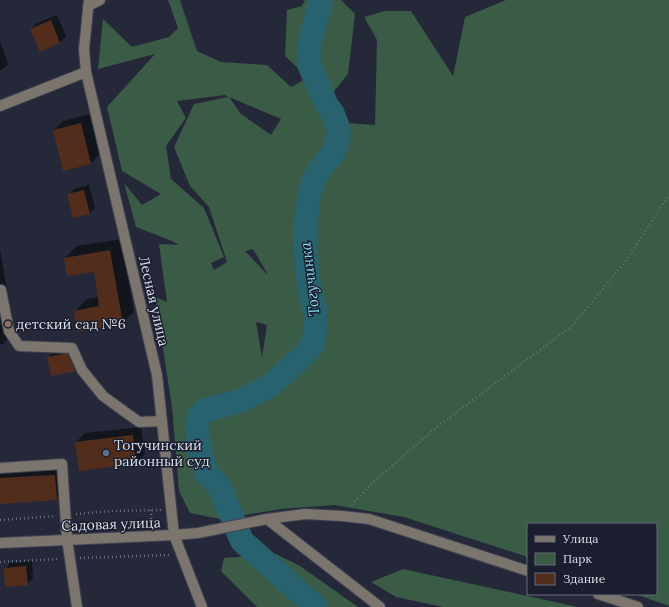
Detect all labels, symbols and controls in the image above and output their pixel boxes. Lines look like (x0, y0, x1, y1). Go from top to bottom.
water label: Тогучинка (295, 240, 323, 317)
street label: Лесная улица (135, 254, 173, 348)
place label: детский сад №6 (16, 315, 126, 333)
marker: детский сад №6 (3, 319, 13, 329)
place label: Тогучинский районный суд (114, 436, 210, 470)
marker: Тогучинский районный суд (101, 448, 111, 458)
street label: Садовая улица (61, 513, 161, 535)
legend (527, 523, 657, 595)
text: Улица (562, 531, 599, 546)
text: Парк (563, 551, 592, 566)
text: Здание (563, 571, 606, 586)

